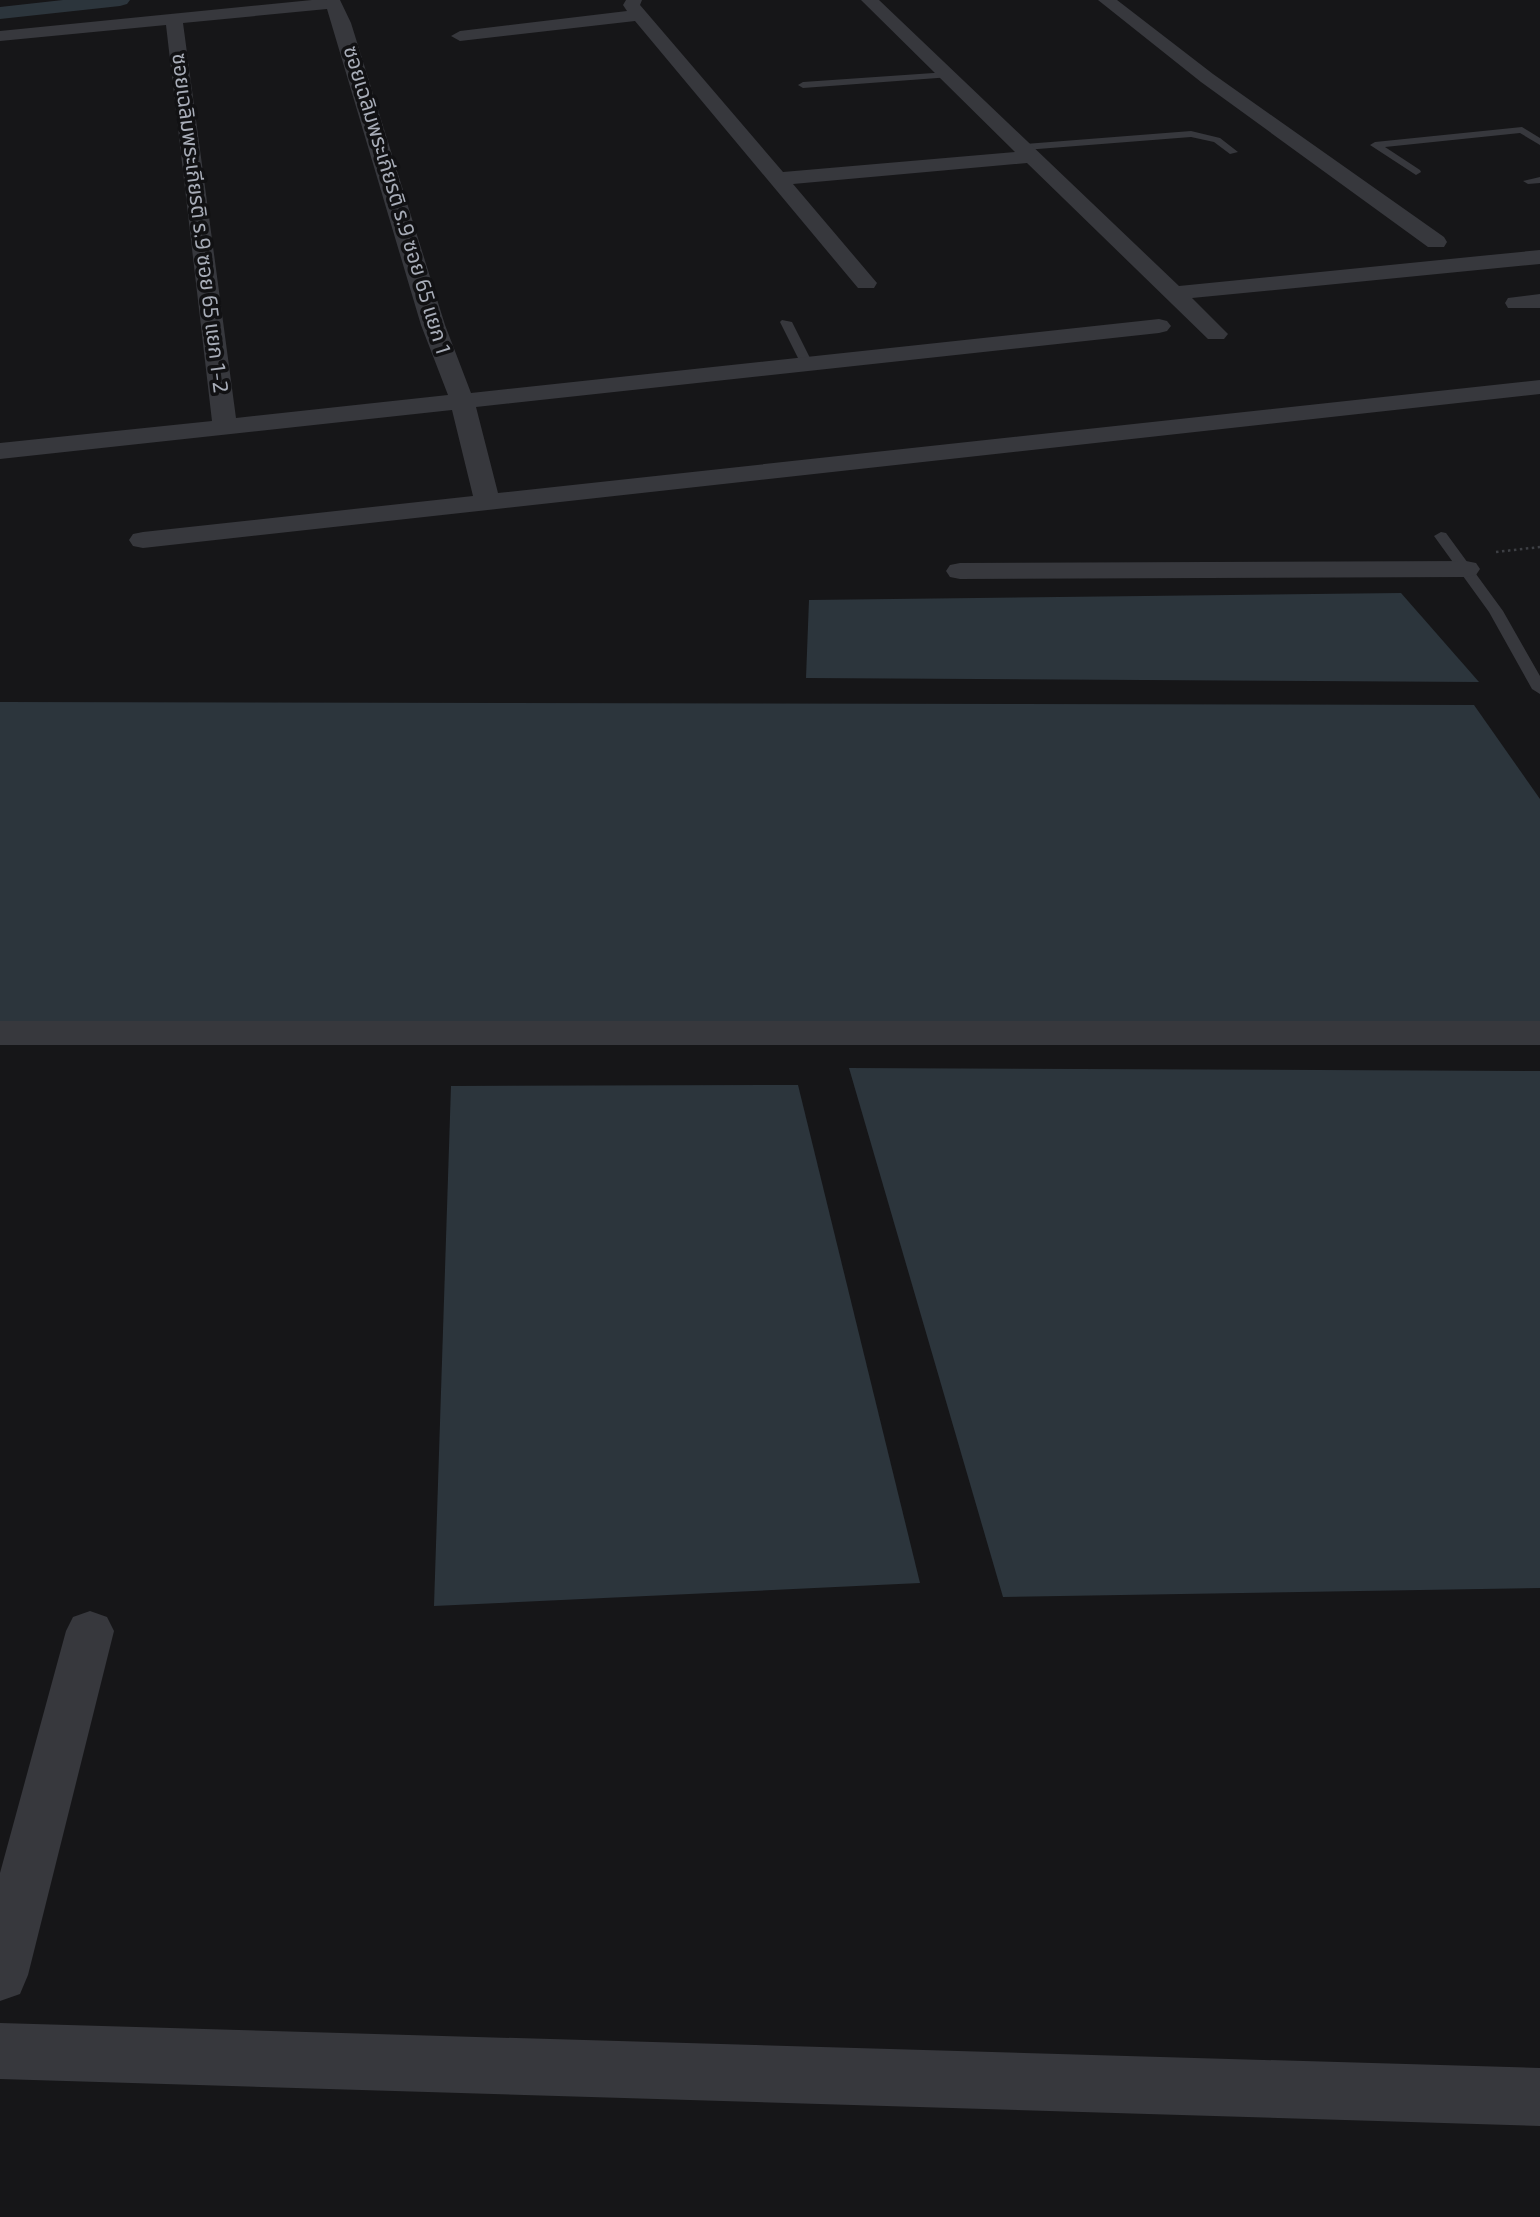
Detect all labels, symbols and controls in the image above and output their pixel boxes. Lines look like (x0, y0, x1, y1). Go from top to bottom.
street label: ซอยเฉลิมพระเกียรติ ร.9 ซอย 65 แยก 1 (340, 42, 457, 357)
street label: ซอยเฉลิมพระเกียรติ ร.9 ซอย 65 แยก 1-2 (168, 51, 235, 394)

